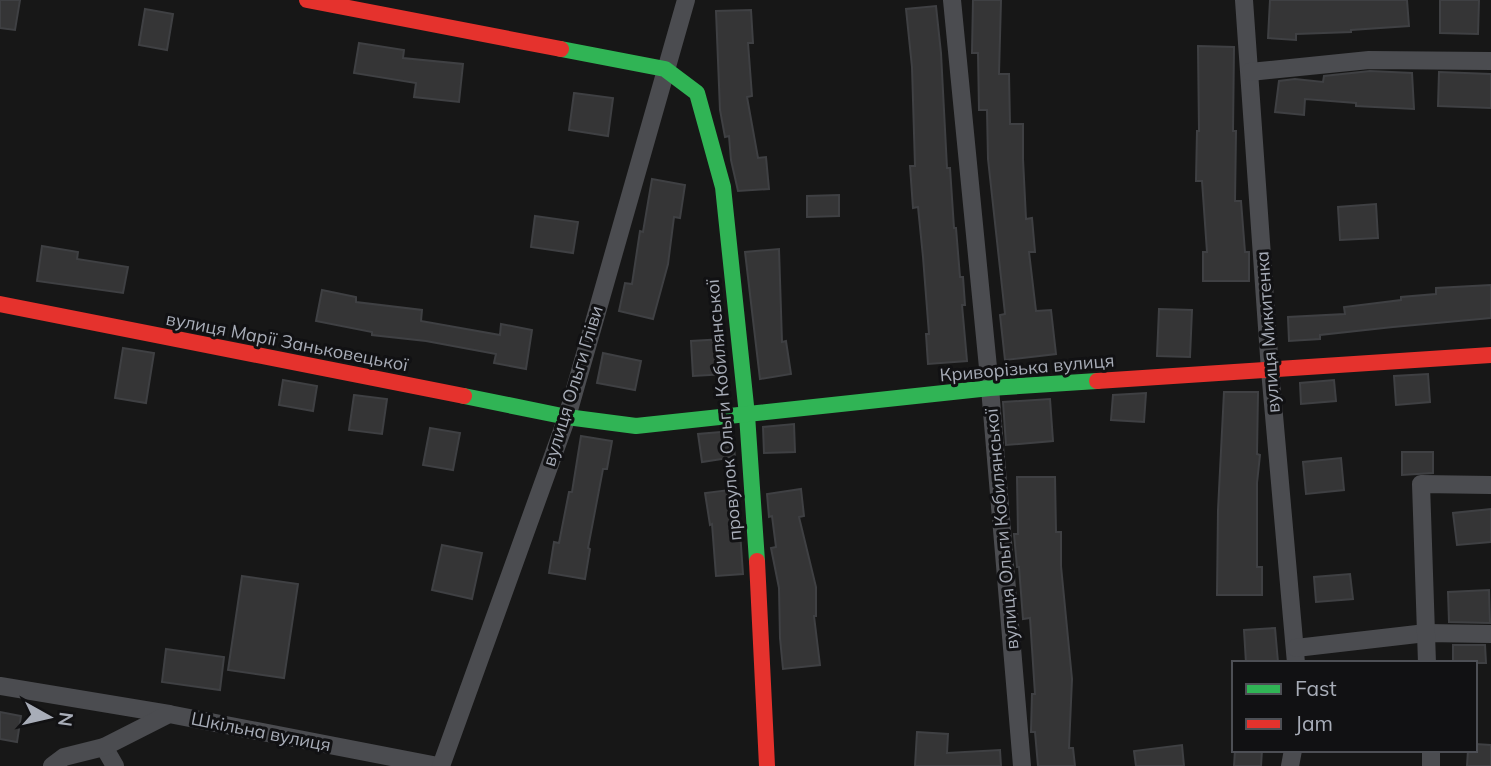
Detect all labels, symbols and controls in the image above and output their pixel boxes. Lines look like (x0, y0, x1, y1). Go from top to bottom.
street label: вулиця Микитенка (1250, 250, 1285, 414)
street label: провулок Ольги Кобилянської (701, 278, 746, 542)
street label: вулиця Ольги Гліви (537, 303, 608, 469)
street label: вулиця Марії Заньковецької (164, 307, 411, 376)
street label: Криворізька вулиця (939, 348, 1115, 387)
street label: вулиця Ольги Кобилянської (979, 407, 1023, 650)
legend (1232, 661, 1477, 752)
text: Fast (1295, 675, 1337, 701)
north arrow (14, 682, 84, 752)
street label: Шкільна вулиця (189, 707, 333, 756)
text: Jam (1295, 710, 1333, 736)
text: N (53, 711, 79, 728)

